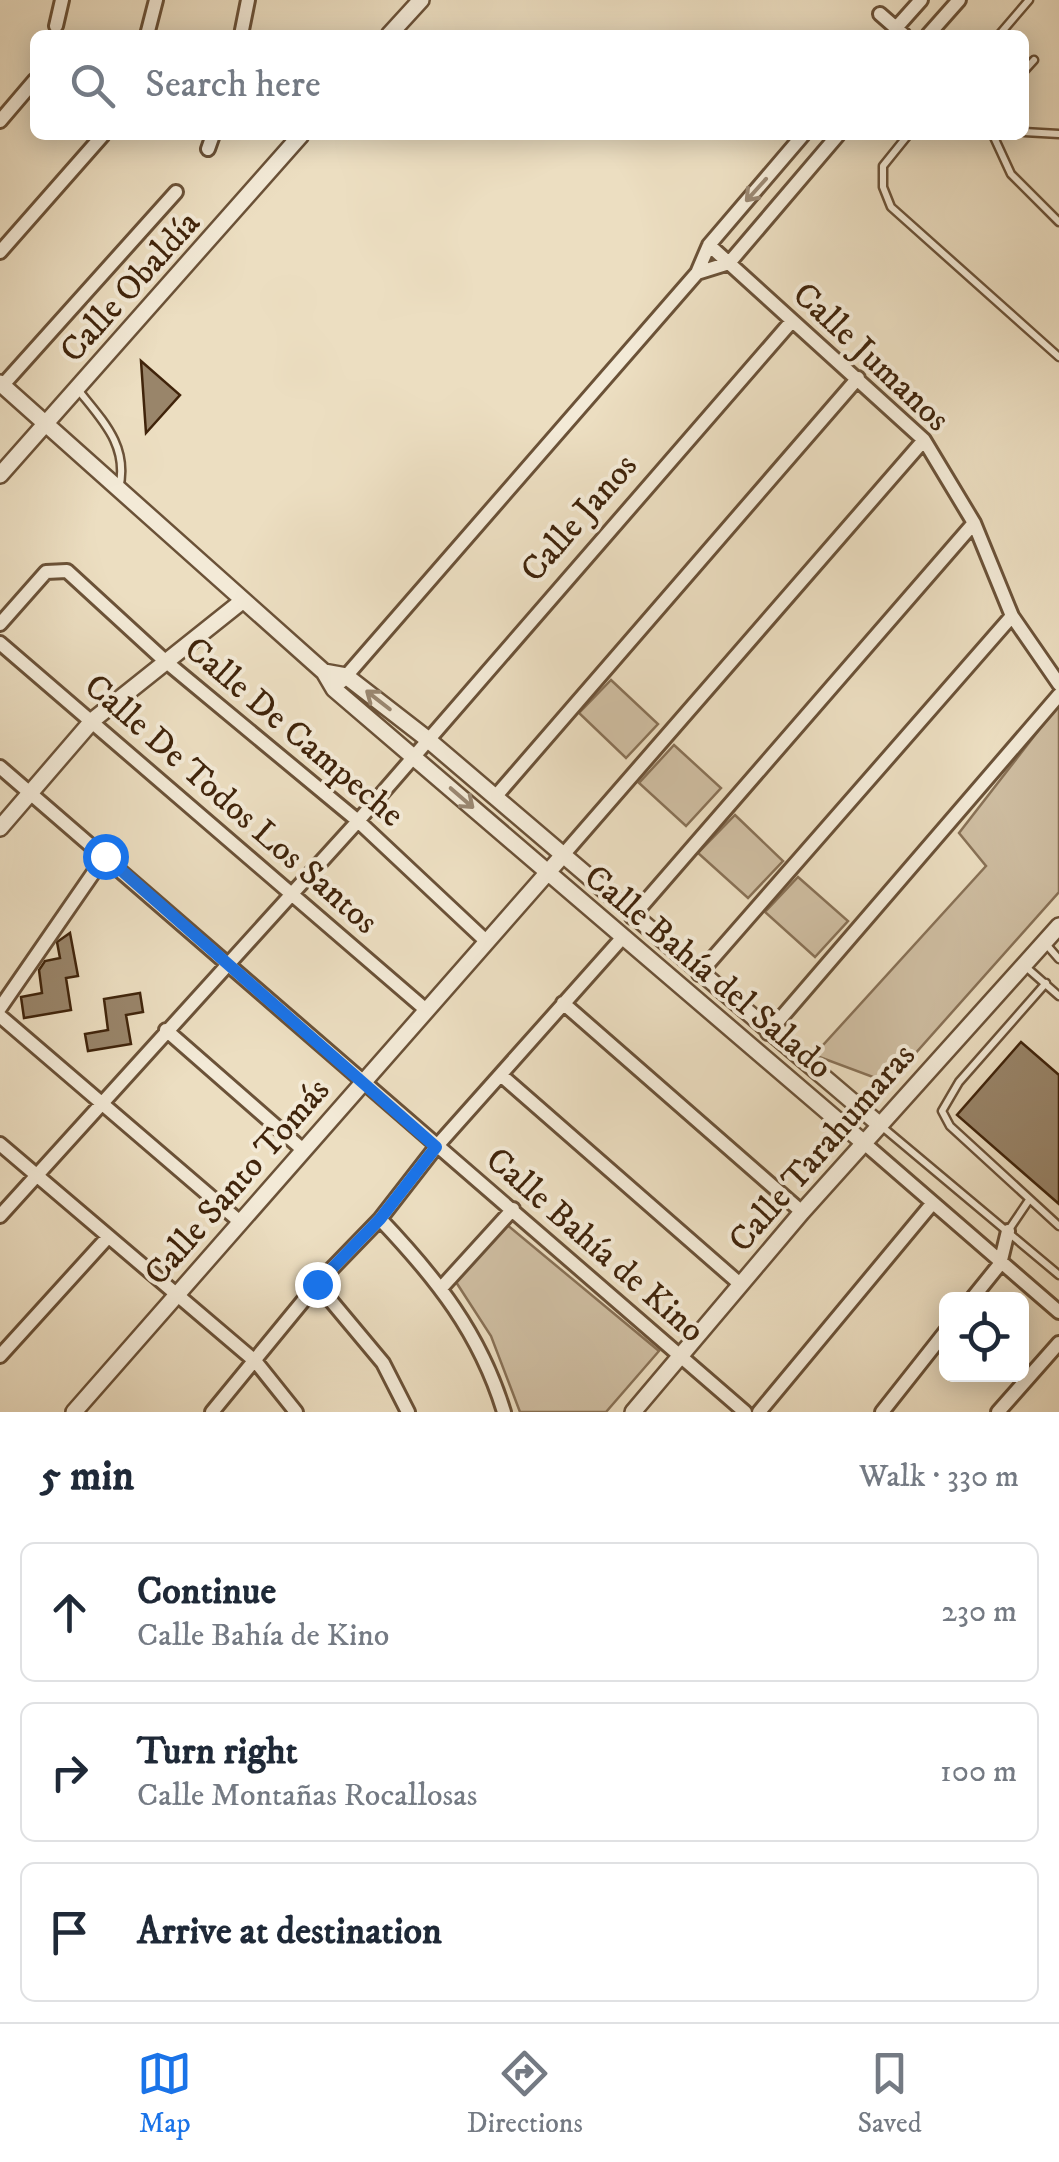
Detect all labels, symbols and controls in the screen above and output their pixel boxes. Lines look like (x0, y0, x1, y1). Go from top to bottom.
search box (30, 30, 1029, 140)
icon: search (65, 58, 120, 113)
text: Search here (145, 61, 321, 109)
one-way arrow (744, 177, 767, 202)
street label: Calle Obaldía (51, 202, 210, 372)
street label: Calle Jumanos (783, 273, 959, 442)
street label: Calle Janos (512, 445, 647, 592)
street label: Calle De Campeche (175, 628, 413, 837)
street label: Calle De Todos Los Santos (75, 665, 387, 944)
one-way arrow (365, 690, 391, 712)
one-way arrow (448, 786, 474, 808)
route start (83, 834, 129, 880)
street label: Calle Bahía del Salado (575, 856, 841, 1089)
street label: Calle Tarahumaras (720, 1035, 925, 1262)
street label: Calle Santo Tomás (135, 1069, 340, 1295)
street label: Calle Bahía de Kino (476, 1138, 713, 1353)
route end (295, 1262, 341, 1308)
map controls (939, 1292, 1029, 1382)
button: locate (939, 1292, 1029, 1382)
text: 5 min (40, 1451, 134, 1503)
text: Walk · 330 m (859, 1457, 1019, 1497)
text: Continue (137, 1568, 276, 1616)
icon: ahead (42, 1585, 97, 1640)
text: 230 m (941, 1592, 1017, 1632)
text: Calle Bahía de Kino (137, 1616, 389, 1656)
text: Turn right (137, 1728, 298, 1776)
icon: right (42, 1745, 97, 1800)
text: 100 m (940, 1752, 1017, 1792)
text: Calle Montañas Rocallosas (137, 1776, 477, 1816)
icon: arrive (42, 1905, 97, 1960)
text: Arrive at destination (137, 1908, 442, 1956)
tab: Map (137, 2046, 192, 2141)
tab: Directions (467, 2046, 583, 2141)
tab: Saved (857, 2046, 922, 2141)

